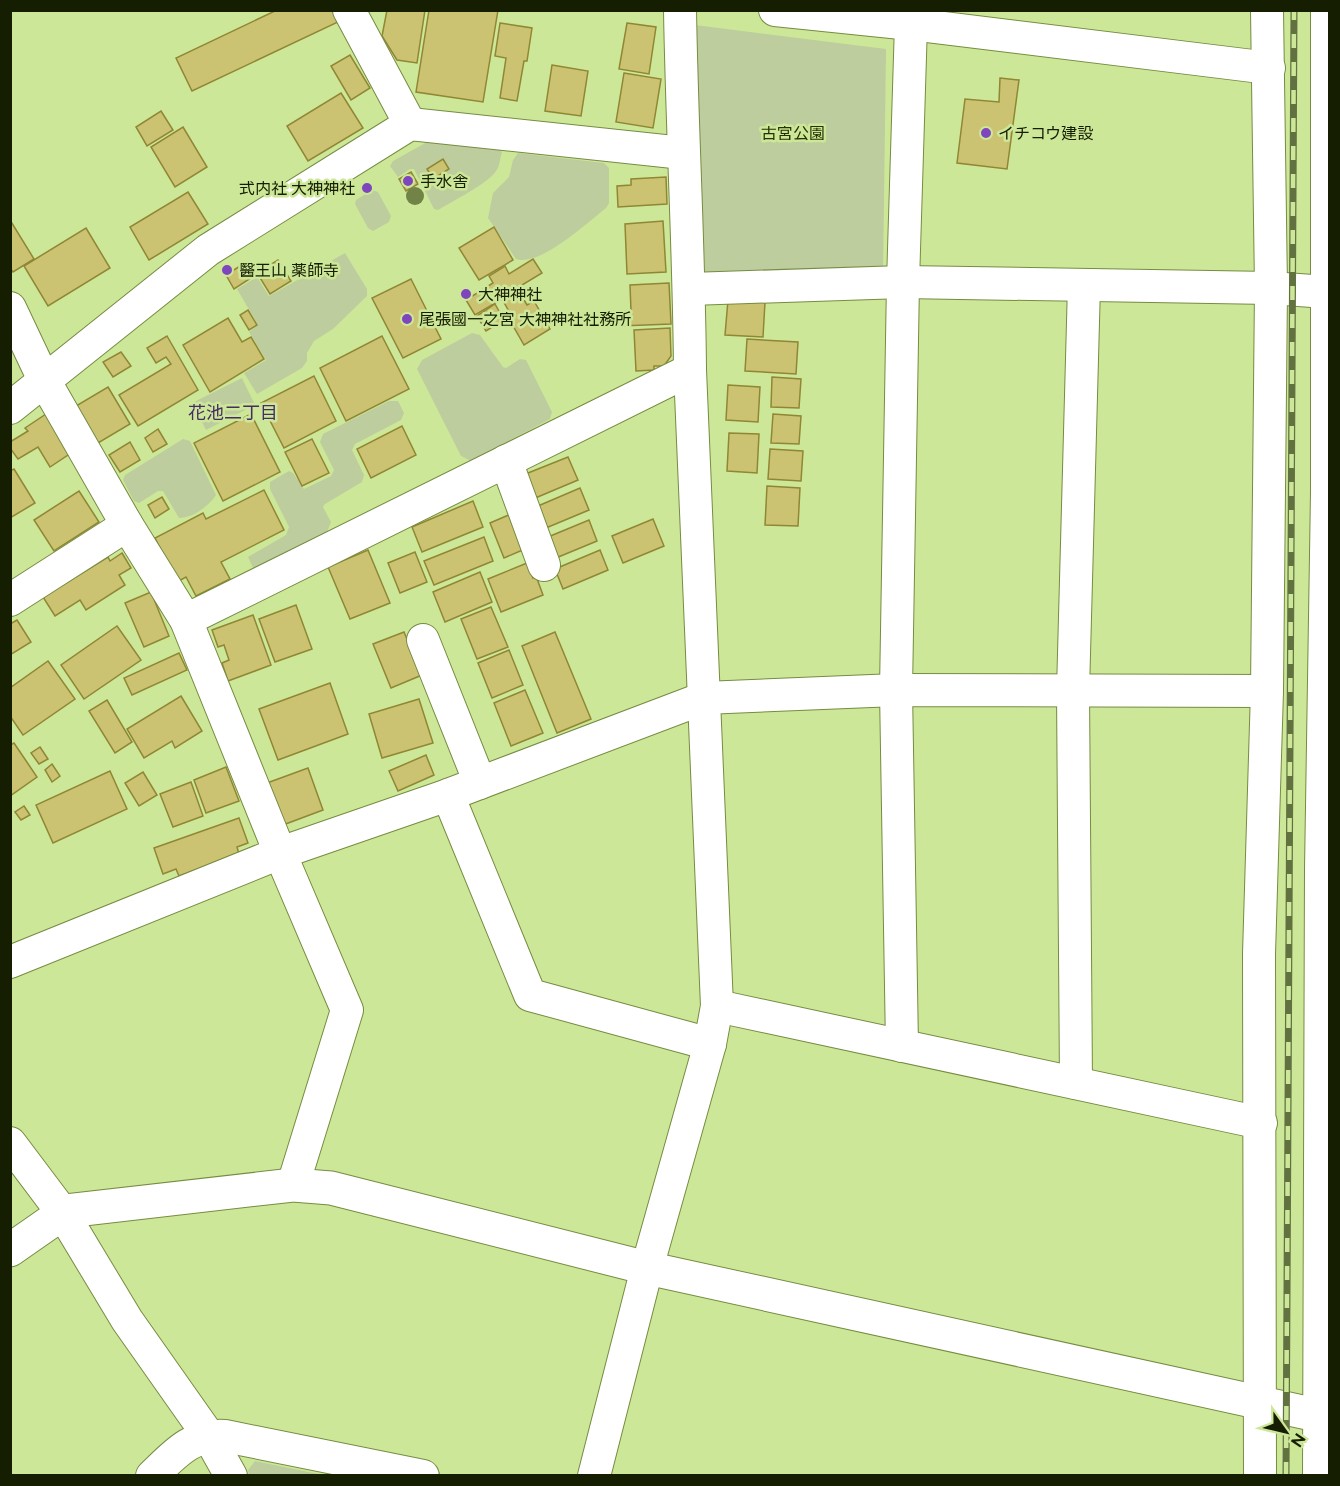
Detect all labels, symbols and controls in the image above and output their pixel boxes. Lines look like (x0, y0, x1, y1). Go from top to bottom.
park label: 古宮公園 (761, 124, 825, 143)
place label: イチコウ建設 (998, 124, 1093, 143)
marker: イチコウ建設 (979, 126, 993, 140)
place label: 手水舎 (420, 172, 468, 191)
marker: 手水舎 (401, 174, 415, 188)
place label: 式内社 大神神社 (239, 179, 355, 198)
marker: 式内社 大神神社 (360, 181, 374, 195)
place label: 醫王山 薬師寺 (239, 261, 339, 280)
marker: 醫王山 薬師寺 (220, 263, 234, 277)
place label: 大神神社 (478, 285, 542, 304)
marker: 大神神社 (459, 287, 473, 301)
place label: 尾張國一之宮 大神神社社務所 (419, 310, 631, 329)
marker: 尾張國一之宮 大神神社社務所 (400, 312, 414, 326)
district label: 花池二丁目 (188, 402, 278, 423)
north arrow (1256, 1402, 1316, 1462)
text: N (1287, 1430, 1309, 1450)

